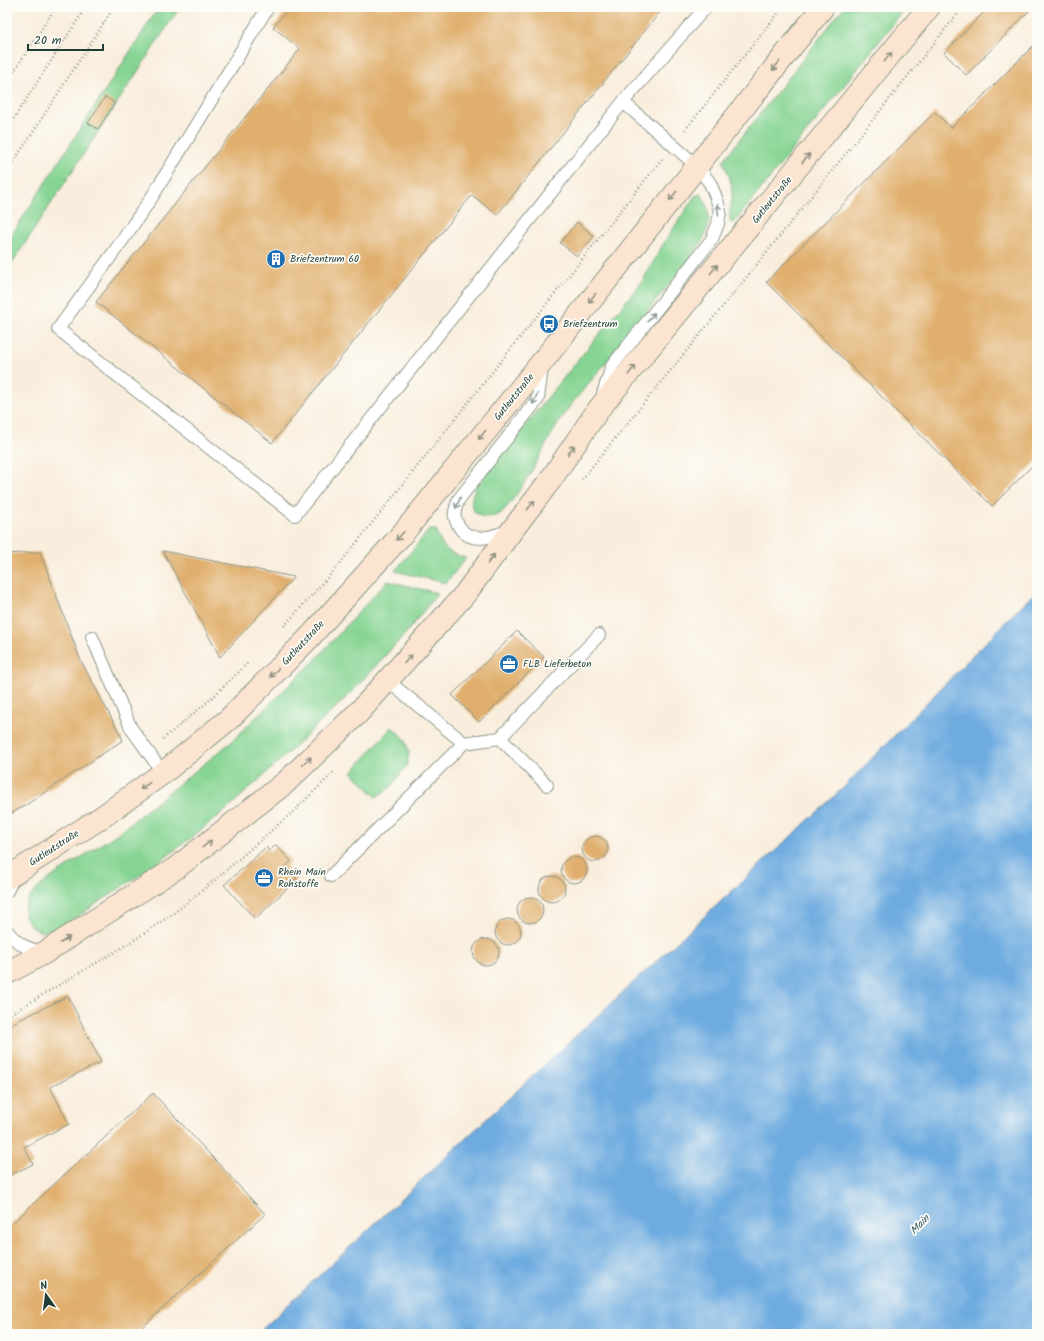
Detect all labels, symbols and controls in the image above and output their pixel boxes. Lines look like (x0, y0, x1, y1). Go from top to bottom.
scale bar (28, 26, 103, 52)
text: 20 m (34, 31, 62, 50)
one-way arrow (884, 52, 893, 63)
one-way arrow (772, 60, 780, 71)
one-way arrow (801, 152, 810, 163)
street label: Gutleutstraße (748, 172, 796, 227)
one-way arrow (669, 191, 677, 202)
one-way arrow (715, 203, 722, 216)
building icon: Briefzentrum 60 (265, 248, 287, 270)
place label: Briefzentrum 60 (290, 251, 359, 267)
one-way arrow (710, 264, 719, 275)
one-way arrow (588, 293, 597, 304)
one-way arrow (646, 312, 655, 323)
bus stop icon: Briefzentrum (538, 313, 560, 335)
place label: Briefzentrum (563, 316, 618, 332)
one-way arrow (627, 364, 636, 375)
street label: Gutleutstraße (490, 369, 538, 424)
one-way arrow (531, 393, 539, 405)
one-way arrow (478, 430, 487, 441)
one-way arrow (567, 444, 575, 455)
one-way arrow (454, 497, 461, 509)
one-way arrow (527, 500, 535, 511)
one-way arrow (395, 531, 405, 541)
one-way arrow (487, 553, 495, 564)
street label: Gutleutstraße (278, 616, 329, 669)
one-way arrow (403, 653, 412, 664)
office icon: FLB Lieferbeton (498, 653, 520, 675)
place label: FLB Lieferbeton (523, 656, 591, 672)
one-way arrow (269, 668, 279, 678)
one-way arrow (302, 757, 312, 766)
one-way arrow (140, 782, 151, 790)
street label: Gutleutstraße (26, 826, 83, 870)
one-way arrow (201, 840, 212, 848)
place label: Rhein Main Rohstoffe (278, 864, 326, 892)
office icon: Rhein Main Rohstoffe (253, 867, 275, 889)
one-way arrow (59, 936, 70, 944)
water label: Main (906, 1210, 935, 1239)
north arrow (26, 1275, 66, 1315)
text: N (38, 1277, 49, 1296)

